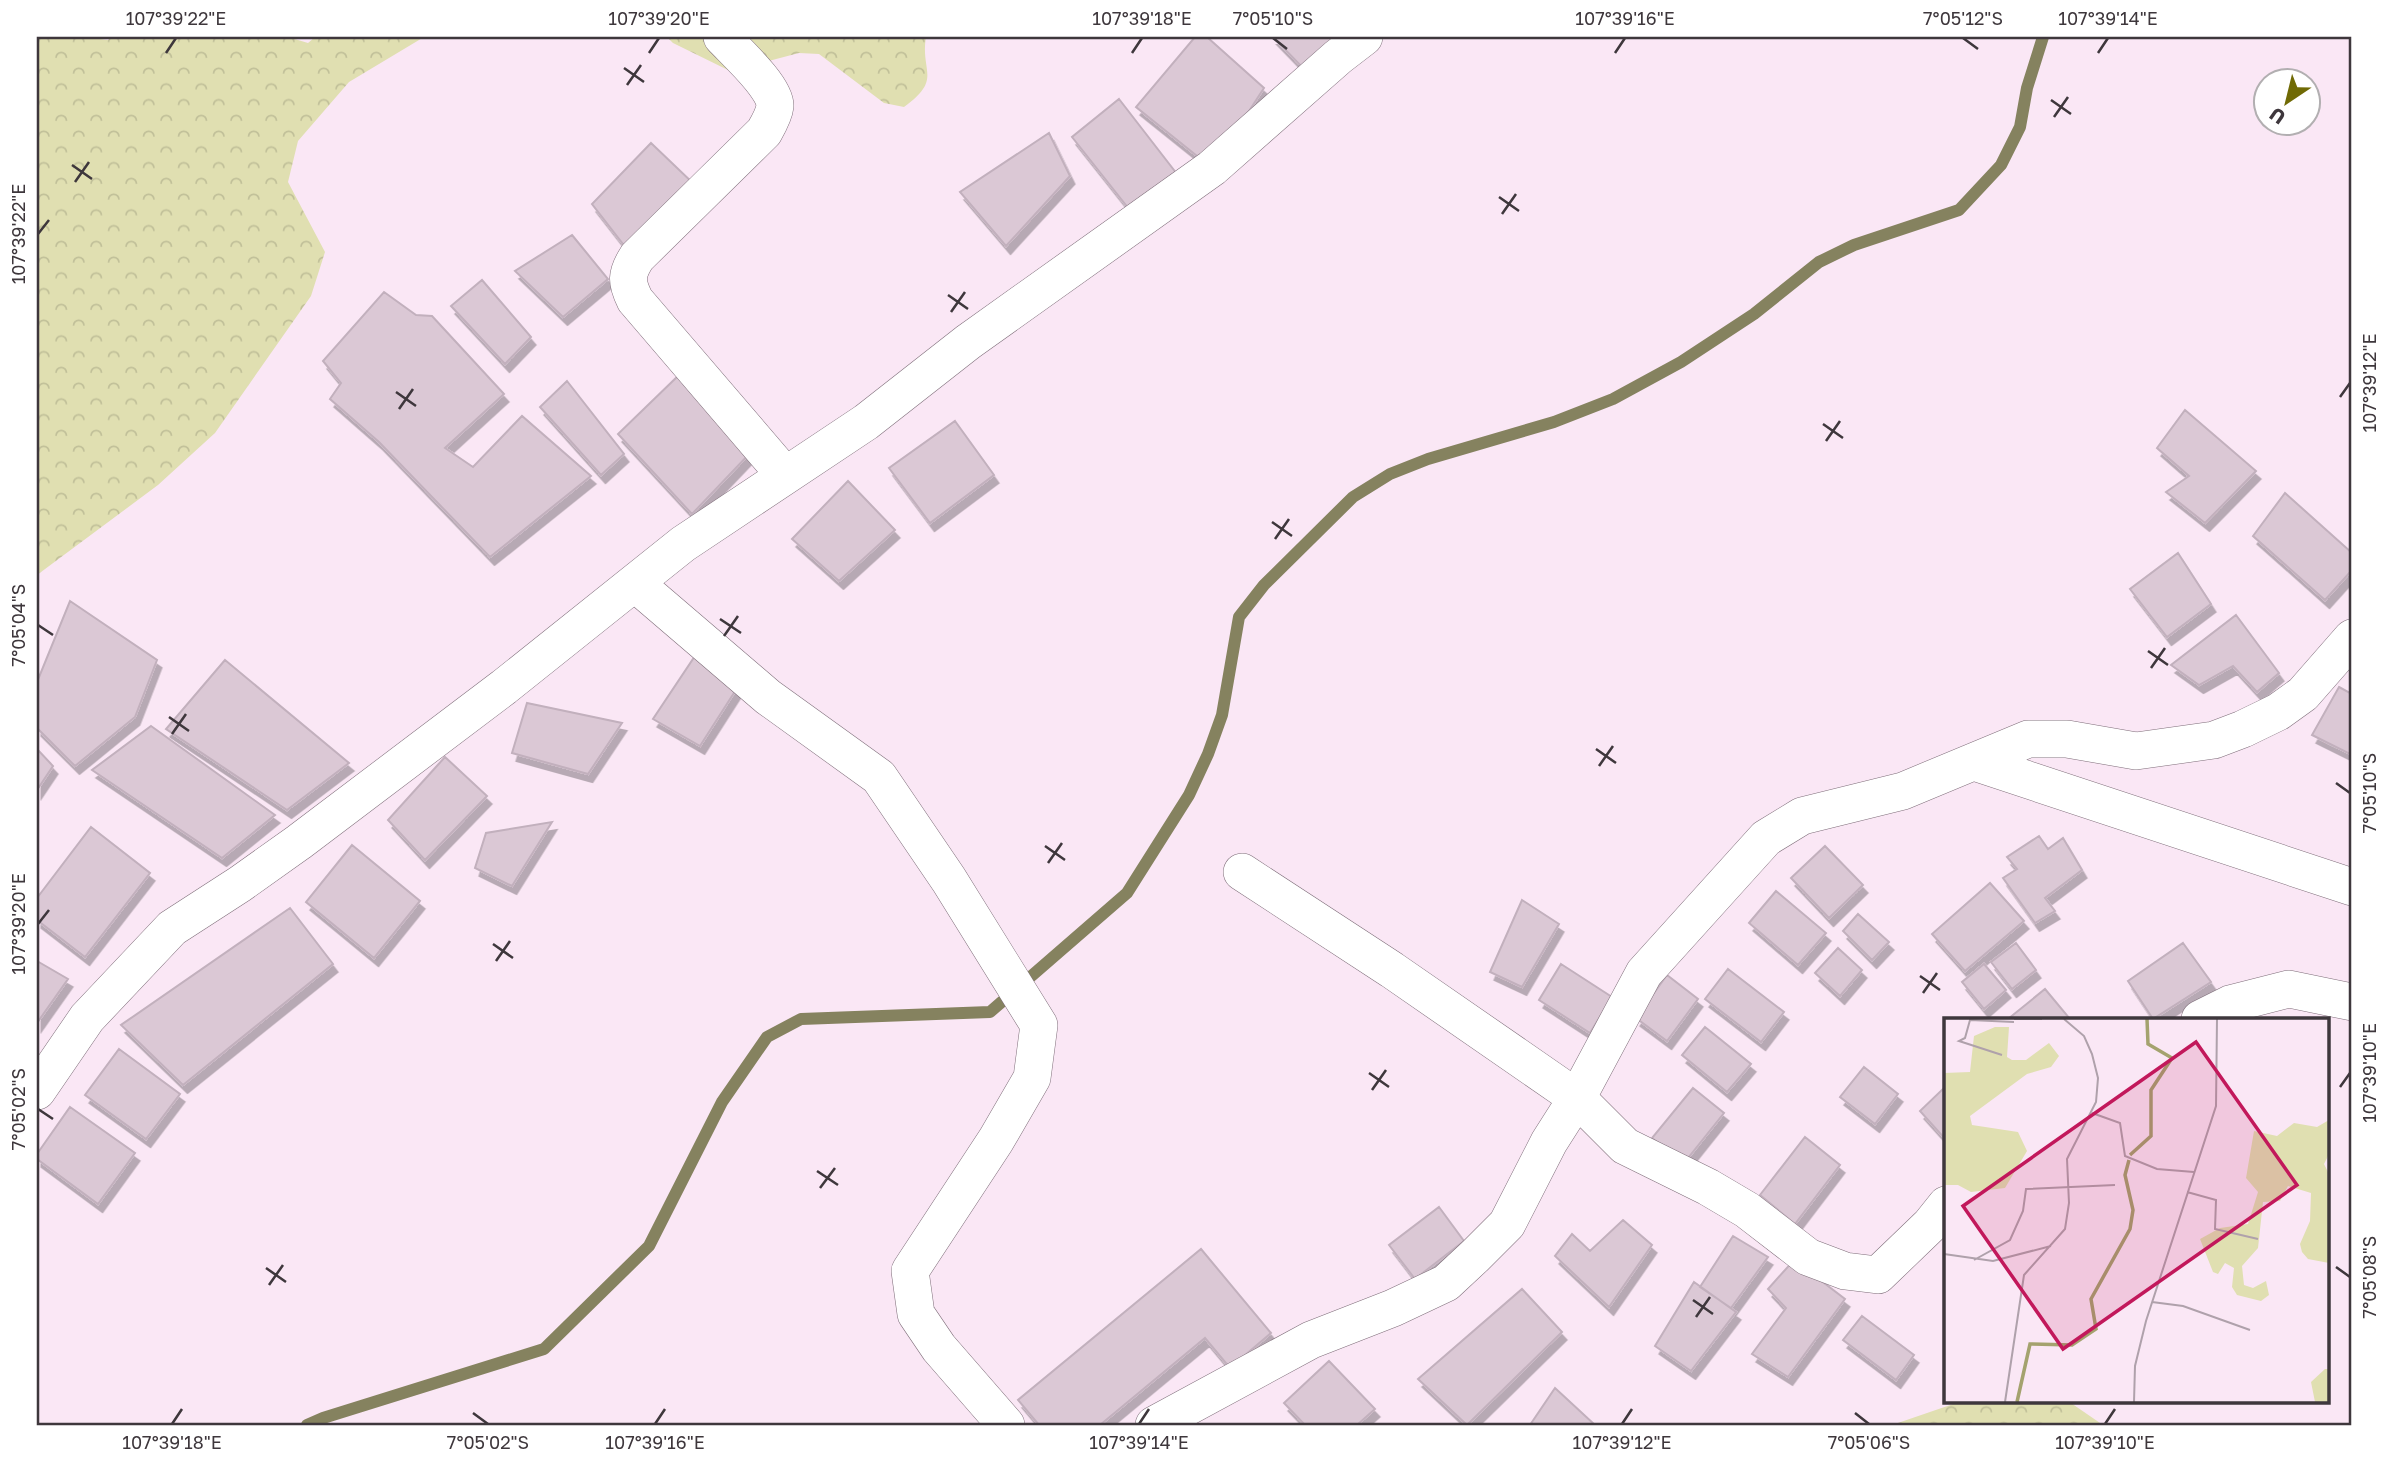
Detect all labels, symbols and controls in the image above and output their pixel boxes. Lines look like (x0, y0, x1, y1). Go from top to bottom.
text: 107°39'22"E (126, 7, 226, 29)
text: 107°39'20"E (608, 7, 710, 29)
text: 107°39'18"E (1092, 7, 1192, 29)
text: 7°05'10"S (1233, 7, 1313, 29)
text: 107°39'16"E (1575, 7, 1675, 29)
text: 7°05'12"S (1923, 7, 2003, 29)
text: 107°39'14"E (2058, 7, 2158, 29)
north arrow (2252, 66, 2322, 136)
text: U (2265, 103, 2289, 130)
text: 107°39'22"E (7, 184, 29, 284)
text: 107°39'12"E (2358, 334, 2380, 433)
text: 7°05'04"S (7, 584, 29, 666)
text: 7°05'10"S (2358, 753, 2380, 833)
text: 107°39'20"E (7, 873, 29, 975)
inset map (1944, 1018, 2330, 1402)
text: 107°39'10"E (2358, 1023, 2380, 1123)
text: 7°05'02"S (7, 1068, 29, 1150)
text: 7°05'08"S (2358, 1236, 2380, 1318)
text: 107°39'18"E (122, 1431, 222, 1453)
text: 7°05'02"S (447, 1431, 529, 1453)
text: 107°39'16"E (605, 1431, 705, 1453)
text: 107°39'14"E (1089, 1431, 1189, 1453)
text: 107°39'12"E (1573, 1431, 1672, 1453)
text: 7°05'06"S (1828, 1431, 1910, 1453)
text: 107°39'10"E (2055, 1431, 2155, 1453)

